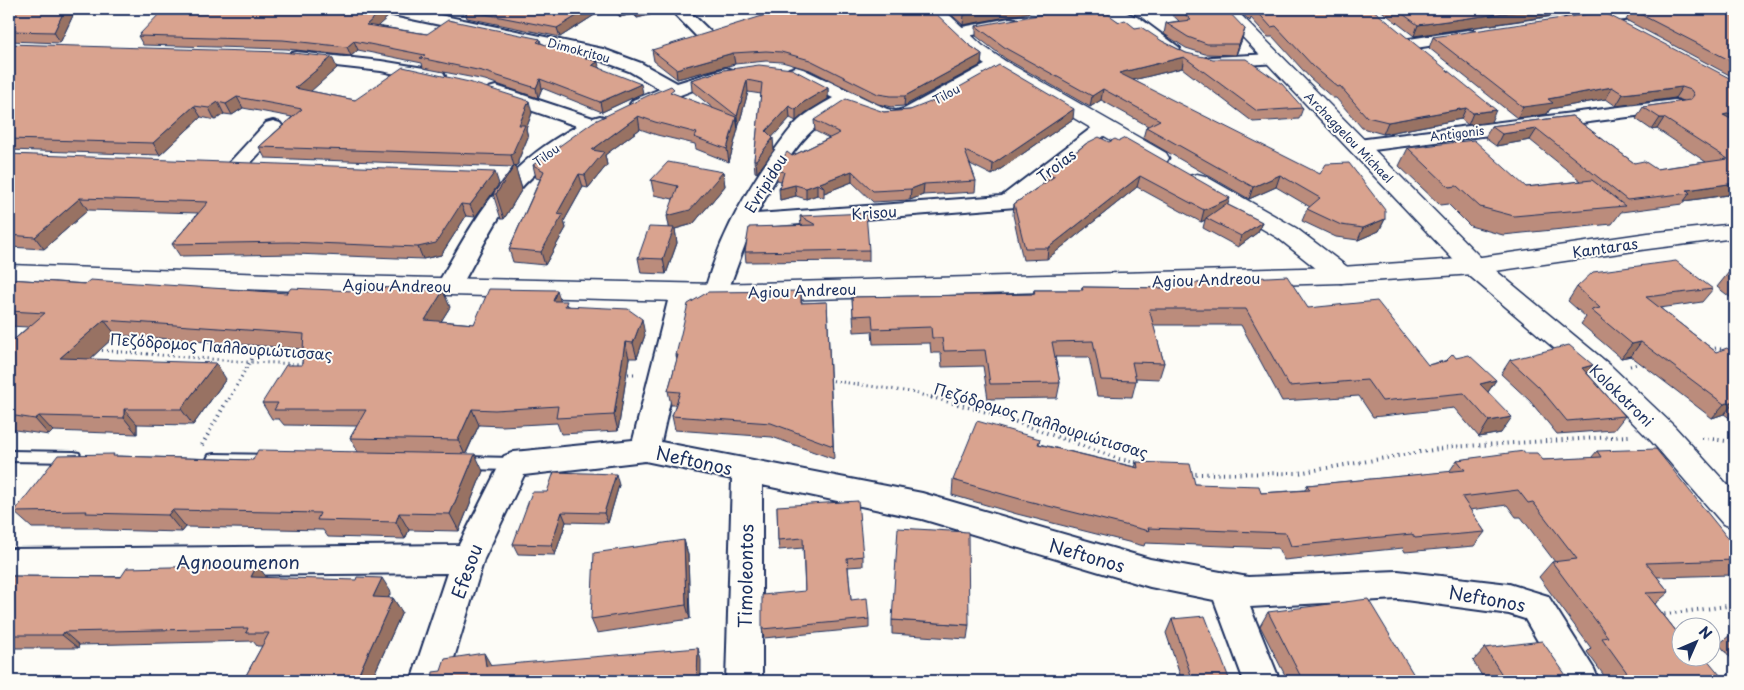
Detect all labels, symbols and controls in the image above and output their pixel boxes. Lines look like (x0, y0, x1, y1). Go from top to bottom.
street label: Dimokritou (546, 33, 612, 67)
street label: Tilou (929, 79, 963, 109)
street label: Archaggelou Michael (1301, 87, 1397, 187)
street label: Antigonis (1429, 121, 1486, 145)
street label: Tilou (529, 139, 563, 171)
street label: Troias (1032, 142, 1081, 187)
street label: Evripidou (738, 149, 792, 217)
street label: Krisou (851, 199, 897, 225)
street label: Kantaras (1571, 231, 1639, 263)
street label: Agiou Andreou (1151, 266, 1261, 292)
street label: Agiou Andreou (342, 273, 452, 297)
street label: Agiou Andreou (747, 277, 857, 303)
street label: Πεζόδρομος Παλλουριώτισσας (109, 327, 333, 365)
street label: Kolokotroni (1585, 358, 1659, 432)
street label: Πεζόδρομος Παλλουριώτισσας (931, 376, 1151, 464)
street label: Neftonos (653, 439, 735, 481)
street label: Timoleontos (731, 524, 759, 628)
street label: Neftonos (1046, 531, 1128, 579)
street label: Efesou (444, 540, 488, 602)
street label: Agnooumenon (176, 548, 300, 575)
street label: Neftonos (1446, 578, 1528, 618)
north arrow (1672, 618, 1722, 668)
text: N (1694, 621, 1717, 644)

